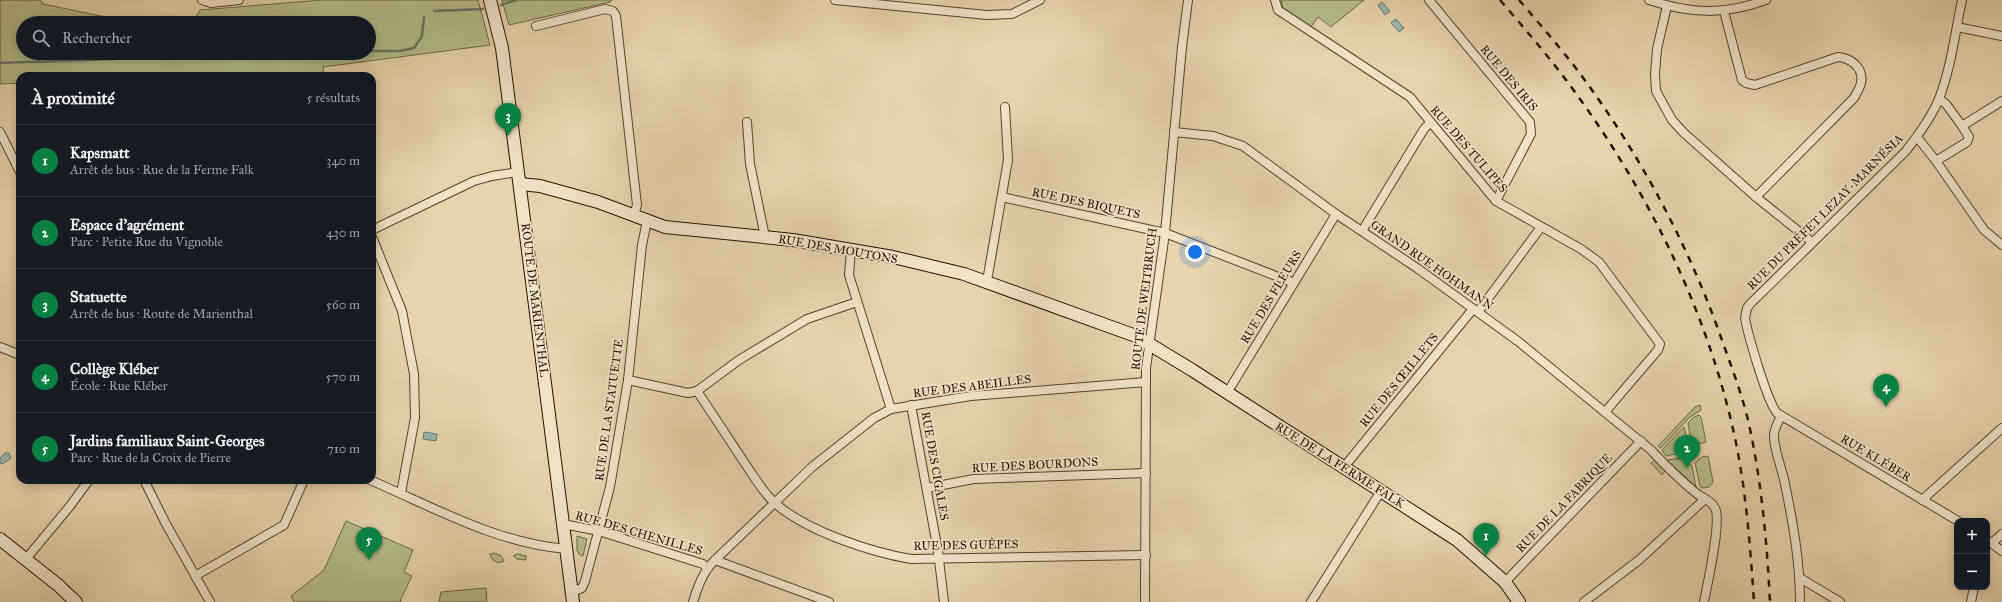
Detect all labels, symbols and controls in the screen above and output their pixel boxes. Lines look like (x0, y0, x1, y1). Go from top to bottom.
search box (16, 16, 376, 60)
icon: search (30, 27, 52, 49)
text: Rechercher (62, 29, 132, 47)
street label: RUE DES IRIS (1477, 42, 1541, 114)
text: À proximité (32, 88, 115, 109)
text: 5 résultats (306, 90, 360, 106)
pin: 3 (495, 103, 521, 136)
street label: RUE DES TULIPES (1428, 103, 1510, 195)
street label: RUE DU PRÉFET LEZAY-MARNÉSIA (1743, 130, 1906, 293)
text: Kapsmatt (70, 144, 130, 162)
text: 1 (42, 153, 48, 169)
text: 340 m (326, 153, 360, 169)
text: Arrêt de bus · Rue de la Ferme Falk (70, 162, 254, 178)
street label: RUE DES BIQUETS (1031, 185, 1142, 221)
text: Espace d'agrément (70, 216, 184, 234)
street label: GRAND RUE HOHMANN (1368, 217, 1496, 313)
street label: ROUTE DE MARIENTHAL (519, 222, 551, 378)
text: 2 (42, 225, 48, 241)
text: 430 m (326, 225, 360, 241)
street label: ROUTE DE WEITBRUCH (1128, 227, 1160, 371)
street label: RUE DES MOUTONS (777, 232, 899, 266)
text: Parc · Petite Rue du Vignoble (70, 234, 223, 250)
your location (1185, 242, 1205, 262)
street label: RUE DES FLEURS (1238, 248, 1304, 346)
text: Statuette (70, 288, 127, 306)
text: 3 (42, 297, 48, 313)
text: 560 m (326, 297, 360, 313)
text: Arrêt de bus · Route de Marienthal (70, 306, 253, 322)
street label: RUE DES ŒILLETS (1357, 330, 1441, 430)
street label: RUE DE LA STATUETTE (592, 338, 626, 482)
text: Collège Kléber (70, 360, 159, 378)
text: 4 (41, 369, 49, 385)
text: 570 m (326, 369, 360, 385)
street label: RUE DES ABEILLES (912, 372, 1032, 400)
pin: 4 (1873, 374, 1899, 407)
text: École · Rue Kléber (70, 378, 168, 394)
street label: RUE DES CIGALES (919, 410, 951, 522)
street label: RUE DE LA FERME FALK (1273, 419, 1408, 511)
street label: RUE KLÉBER (1838, 430, 1915, 485)
text: Jardins familiaux Saint-Georges (70, 432, 264, 450)
pin: 2 (1674, 435, 1700, 468)
text: 5 (42, 441, 48, 457)
text: 710 m (327, 441, 360, 457)
text: Parc · Rue de la Croix de Pierre (70, 450, 231, 466)
street label: RUE DE LA FABRIQUE (1513, 450, 1615, 555)
street label: RUE DES BOURDONS (972, 455, 1099, 475)
street label: RUE DES CHENILLES (574, 508, 704, 558)
map controls (1954, 518, 1990, 590)
button: + (1954, 518, 1990, 554)
pin: 1 (1473, 523, 1499, 556)
pin: 5 (356, 527, 382, 560)
street label: RUE DES GUÊPES (913, 536, 1019, 553)
button: − (1954, 554, 1990, 590)

